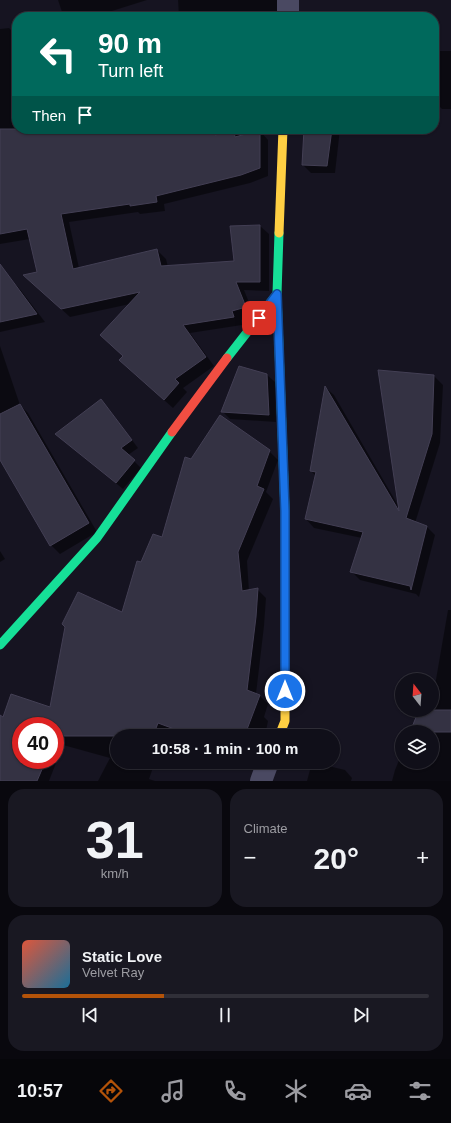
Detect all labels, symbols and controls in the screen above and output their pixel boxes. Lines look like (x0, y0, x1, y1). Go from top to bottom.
icon: left (32, 28, 84, 80)
text: 90 m (98, 28, 162, 59)
text: Turn left (98, 61, 163, 81)
icon: arrive (74, 104, 96, 126)
text: Then (32, 107, 66, 124)
pin (242, 301, 276, 335)
icon: arrive (248, 307, 270, 329)
position arrow (264, 670, 306, 712)
north arrow (395, 673, 439, 717)
map controls (395, 673, 439, 769)
speed limit sign: 40 (12, 717, 64, 769)
button: layers (395, 725, 439, 769)
text: 10:58 · 1 min · 100 m (152, 740, 298, 757)
text: 31 (86, 811, 144, 869)
text: Climate (244, 821, 288, 836)
text: 20° (314, 842, 359, 875)
text: − (244, 845, 256, 870)
text: + (416, 845, 429, 870)
text: km/h (101, 866, 129, 881)
text: Static Love (82, 948, 162, 965)
text: Velvet Ray (82, 965, 144, 980)
icon: previous (79, 1004, 101, 1026)
icon: pause (214, 1004, 236, 1026)
icon: next (350, 1004, 372, 1026)
icon: directions (97, 1077, 125, 1105)
icon: music (159, 1077, 187, 1105)
icon: phone (221, 1077, 249, 1105)
icon: climate (282, 1077, 310, 1105)
icon: car (344, 1077, 372, 1105)
icon: filters (406, 1077, 434, 1105)
text: 10:57 (17, 1081, 63, 1101)

